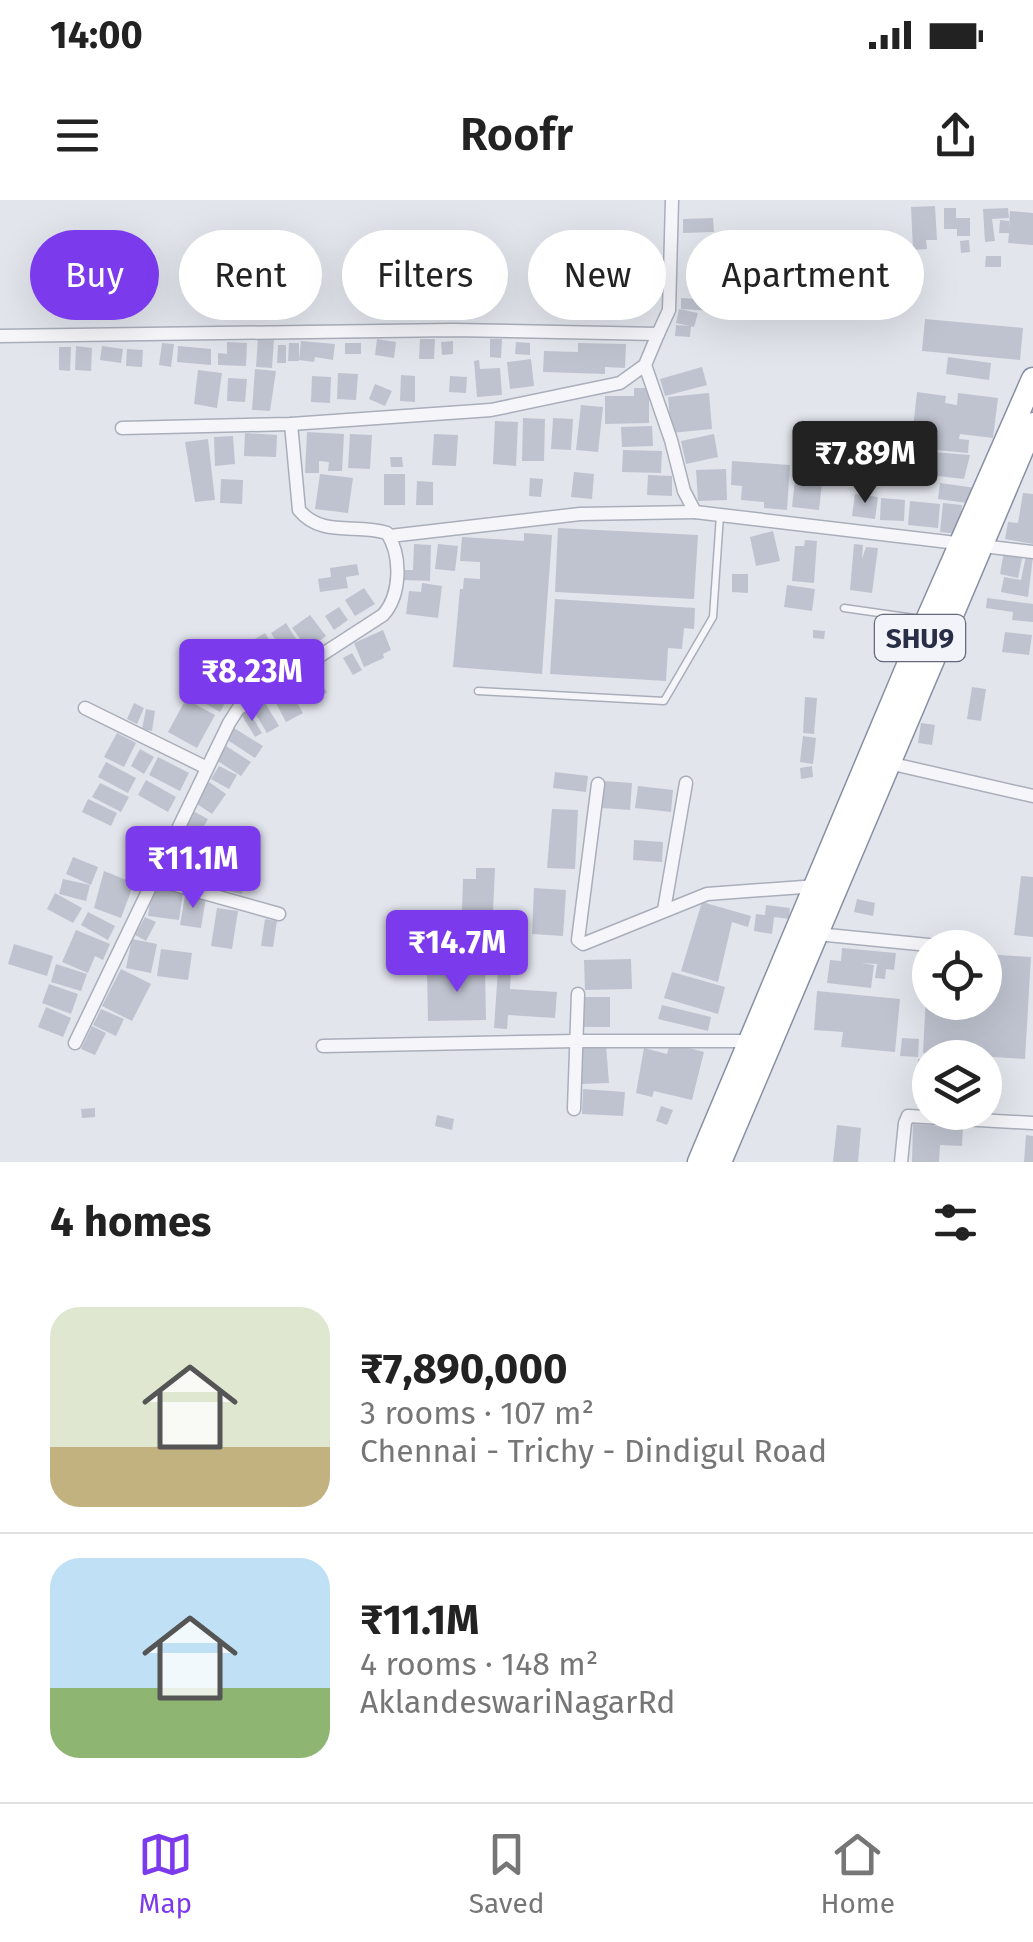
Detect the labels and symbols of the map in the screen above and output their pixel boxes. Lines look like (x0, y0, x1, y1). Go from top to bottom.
pin: ₹7.89M (784, 421, 946, 506)
road number: SHU9 (875, 615, 965, 661)
pin: ₹8.23M (171, 639, 333, 724)
pin: ₹11.1M (112, 826, 274, 911)
pin: ₹14.7M (376, 910, 538, 995)

